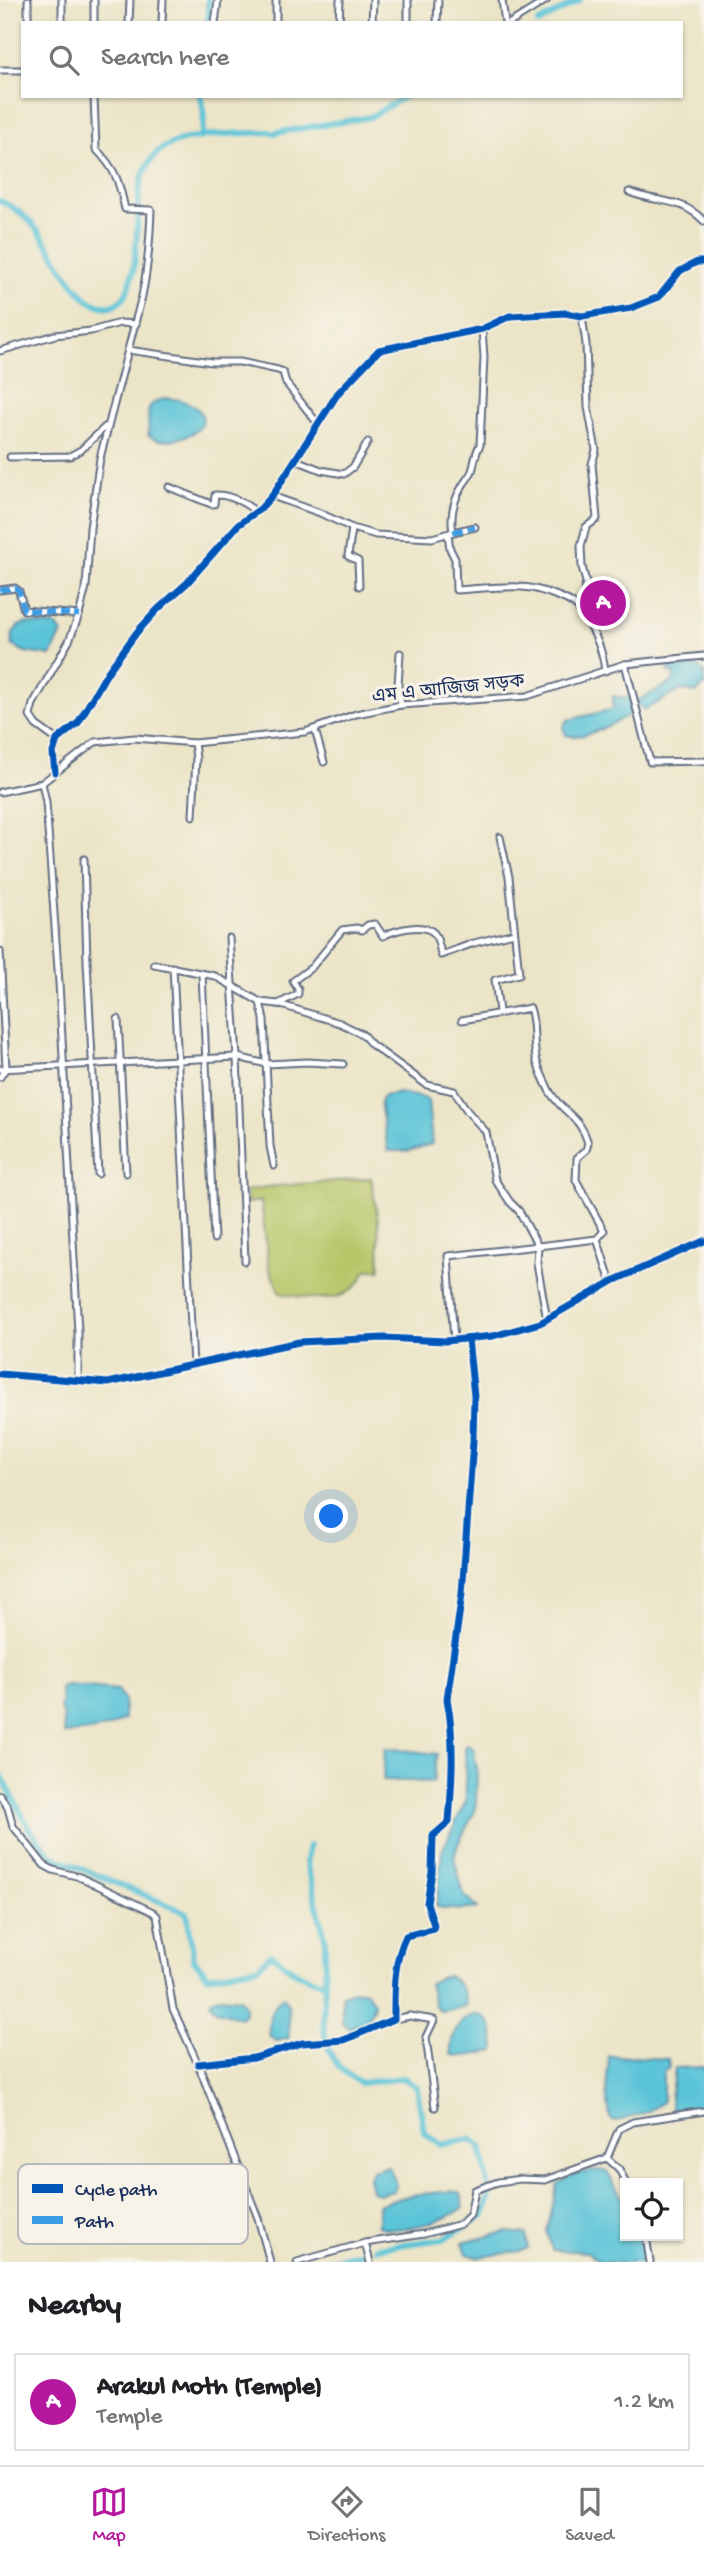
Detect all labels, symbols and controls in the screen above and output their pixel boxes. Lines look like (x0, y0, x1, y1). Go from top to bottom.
search box (21, 21, 683, 98)
icon: search (45, 41, 83, 79)
text: Search here (101, 44, 229, 75)
pin: A (580, 577, 626, 629)
street label: এম এ আজিজ সড়ক (371, 668, 527, 710)
your location (314, 1499, 348, 1533)
legend (18, 2164, 248, 2244)
map controls (620, 2178, 683, 2241)
button: locate (620, 2178, 683, 2241)
text: Cycle path (75, 2180, 157, 2203)
text: Path (74, 2212, 114, 2235)
text: Nearby (28, 2290, 121, 2325)
text: Arakul Moth (Temple) (97, 2373, 322, 2404)
text: A (46, 2389, 60, 2416)
text: 1.2 km (614, 2389, 674, 2416)
text: Temple (97, 2404, 162, 2431)
tab: Map (90, 2483, 128, 2548)
tab: Directions (308, 2483, 385, 2548)
tab: Saved (565, 2483, 614, 2548)

